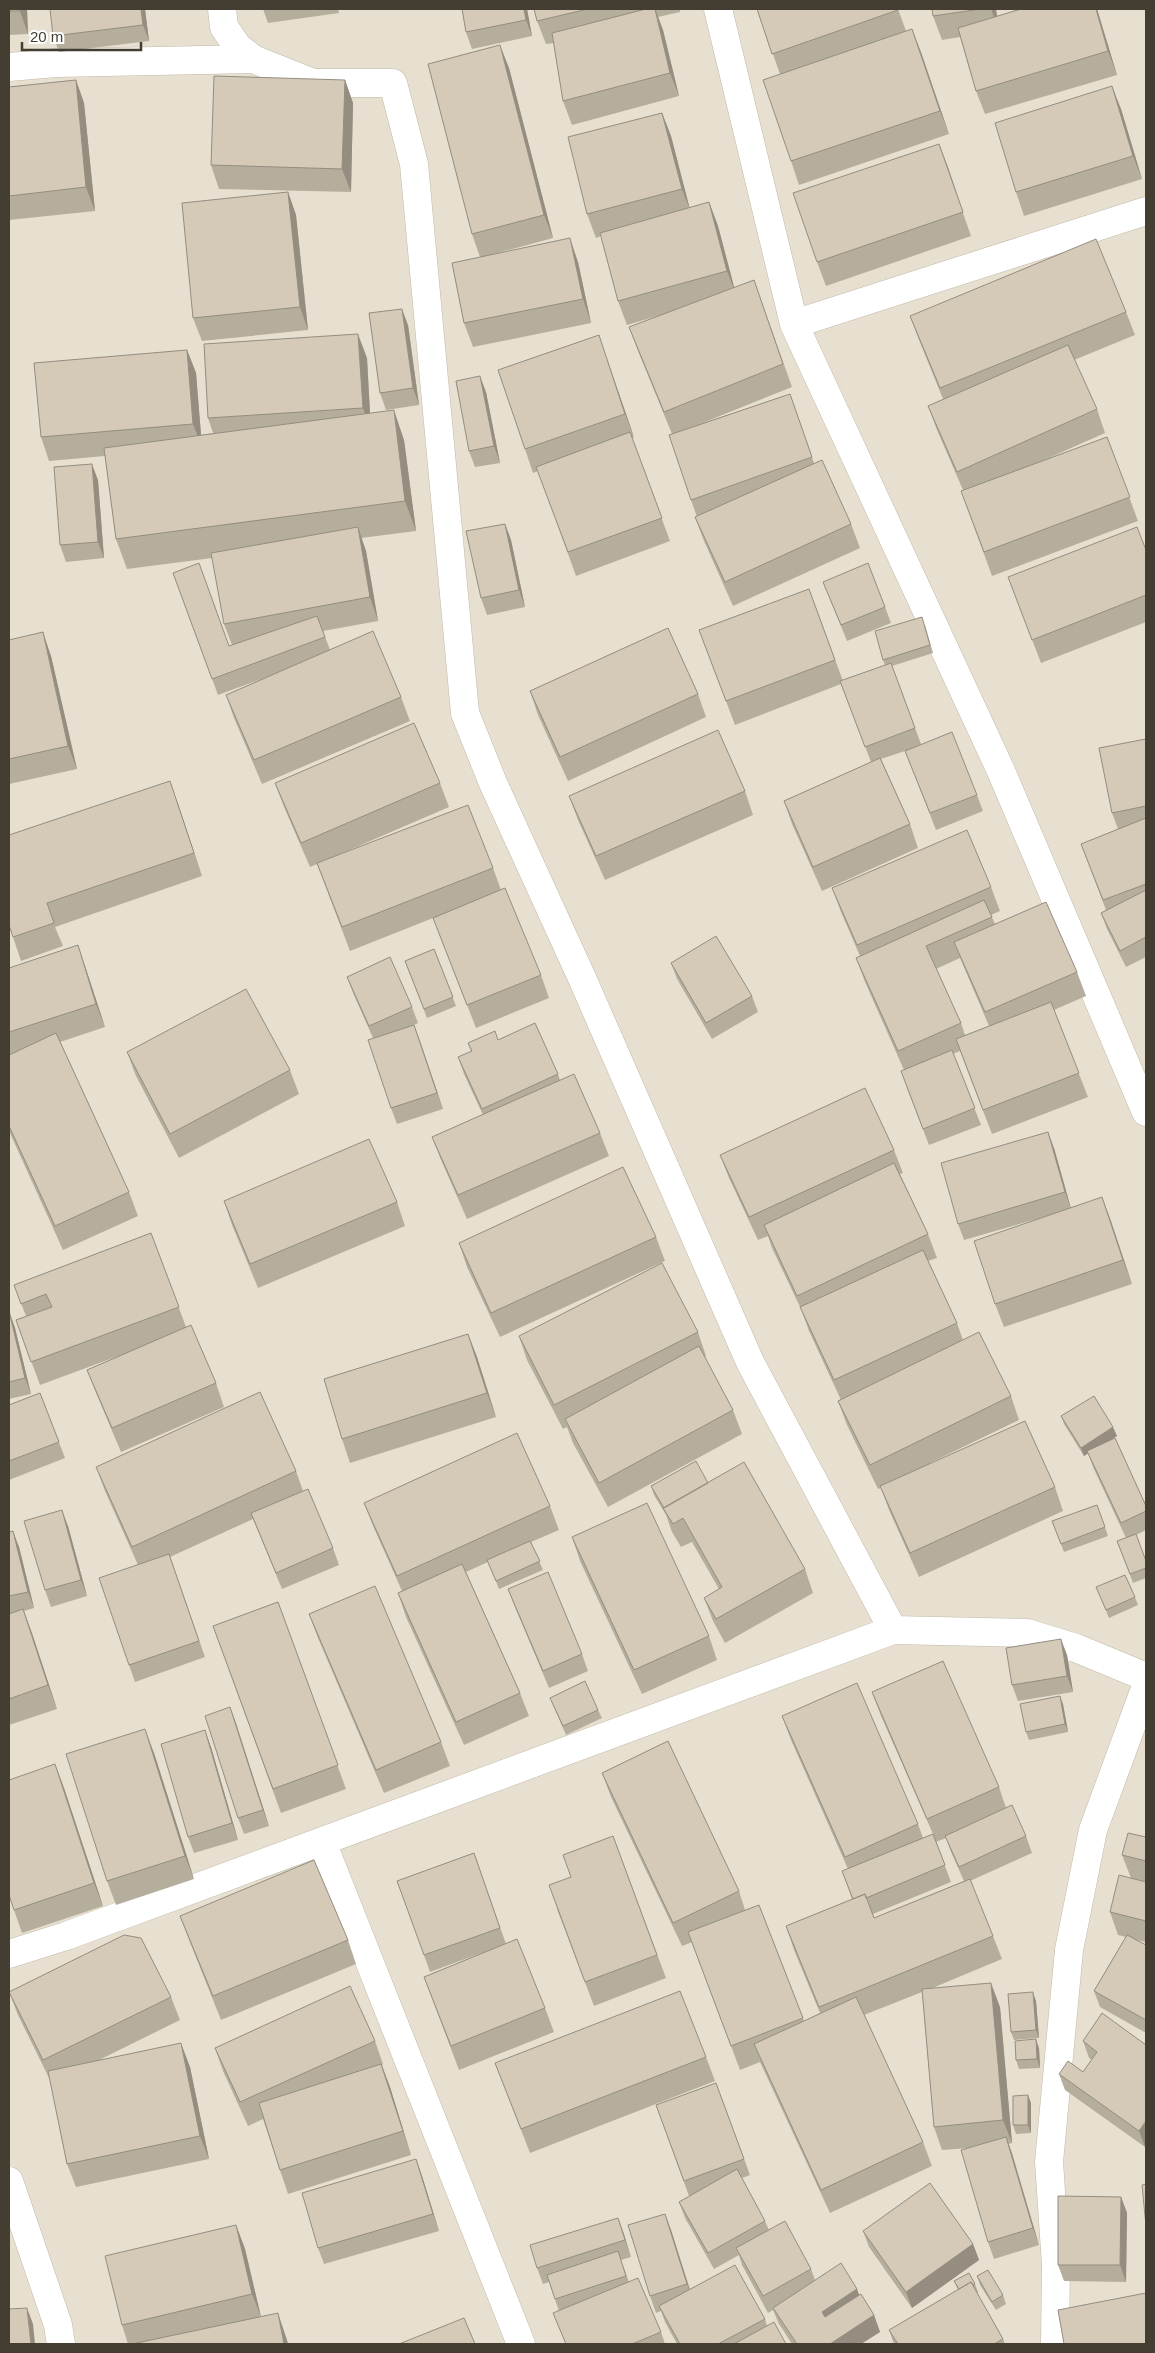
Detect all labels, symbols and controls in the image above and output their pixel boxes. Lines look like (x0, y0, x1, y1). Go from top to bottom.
scale bar (22, 20, 141, 52)
text: 20 m (30, 28, 63, 45)

